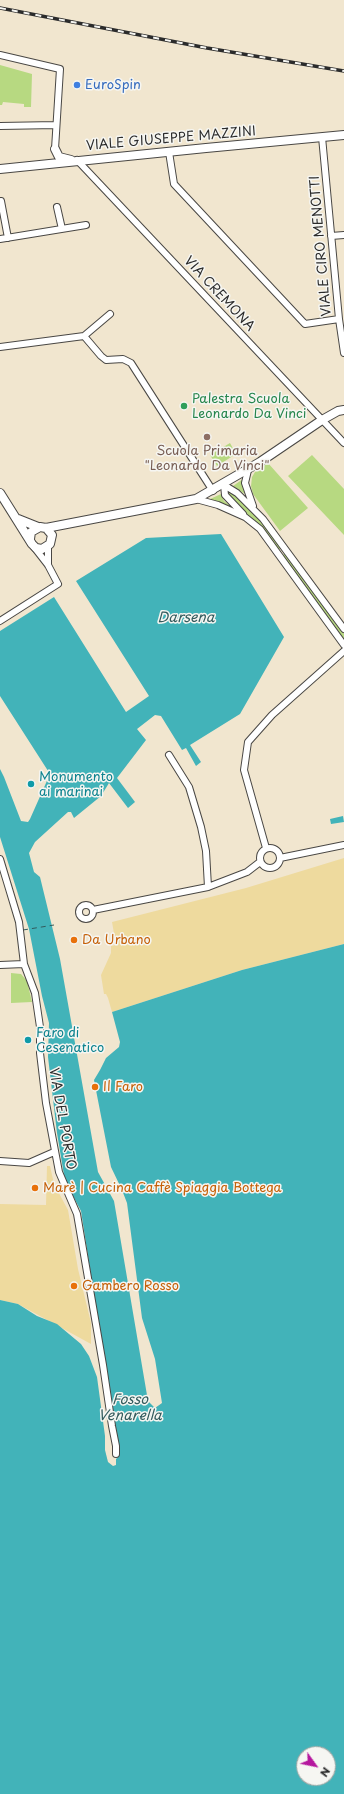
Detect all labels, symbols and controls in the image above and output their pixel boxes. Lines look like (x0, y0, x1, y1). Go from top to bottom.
place label: EuroSpin (85, 77, 141, 93)
marker: EuroSpin (72, 80, 82, 90)
street label: VIALE GIUSEPPE MAZZINI (86, 124, 256, 154)
street label: VIALE CIRO MENOTTI (307, 175, 335, 317)
street label: VIA CREMONA (180, 253, 258, 335)
place label: Palestra Scuola Leonardo Da Vinci (192, 391, 306, 422)
marker: Palestra Scuola Leonardo Da Vinci (179, 401, 189, 411)
marker: Scuola Primaria "Leonardo Da Vinci" (202, 432, 212, 442)
place label: Scuola Primaria "Leonardo Da Vinci" (144, 443, 270, 474)
water label: Darsena (158, 610, 214, 626)
place label: Monumento ai marinai (39, 769, 113, 800)
marker: Monumento ai marinai (26, 779, 36, 789)
place label: Da Urbano (82, 932, 151, 948)
marker: Da Urbano (69, 935, 79, 945)
place label: Faro di Cesenatico (36, 1025, 104, 1056)
marker: Faro di Cesenatico (23, 1035, 33, 1045)
street label: VIA DEL PORTO (45, 1067, 79, 1171)
place label: Il Faro (103, 1079, 143, 1095)
marker: Il Faro (90, 1082, 100, 1092)
place label: Marè | Cucina Caffè Spiaggia Bottega (43, 1180, 282, 1196)
marker: Marè | Cucina Caffè Spiaggia Bottega (30, 1183, 40, 1193)
place label: Gambero Rosso (82, 1278, 179, 1294)
marker: Gambero Rosso (69, 1281, 79, 1291)
water label: Fosso Venarella (98, 1392, 162, 1424)
north arrow (296, 1746, 336, 1786)
text: N (316, 1764, 335, 1781)

